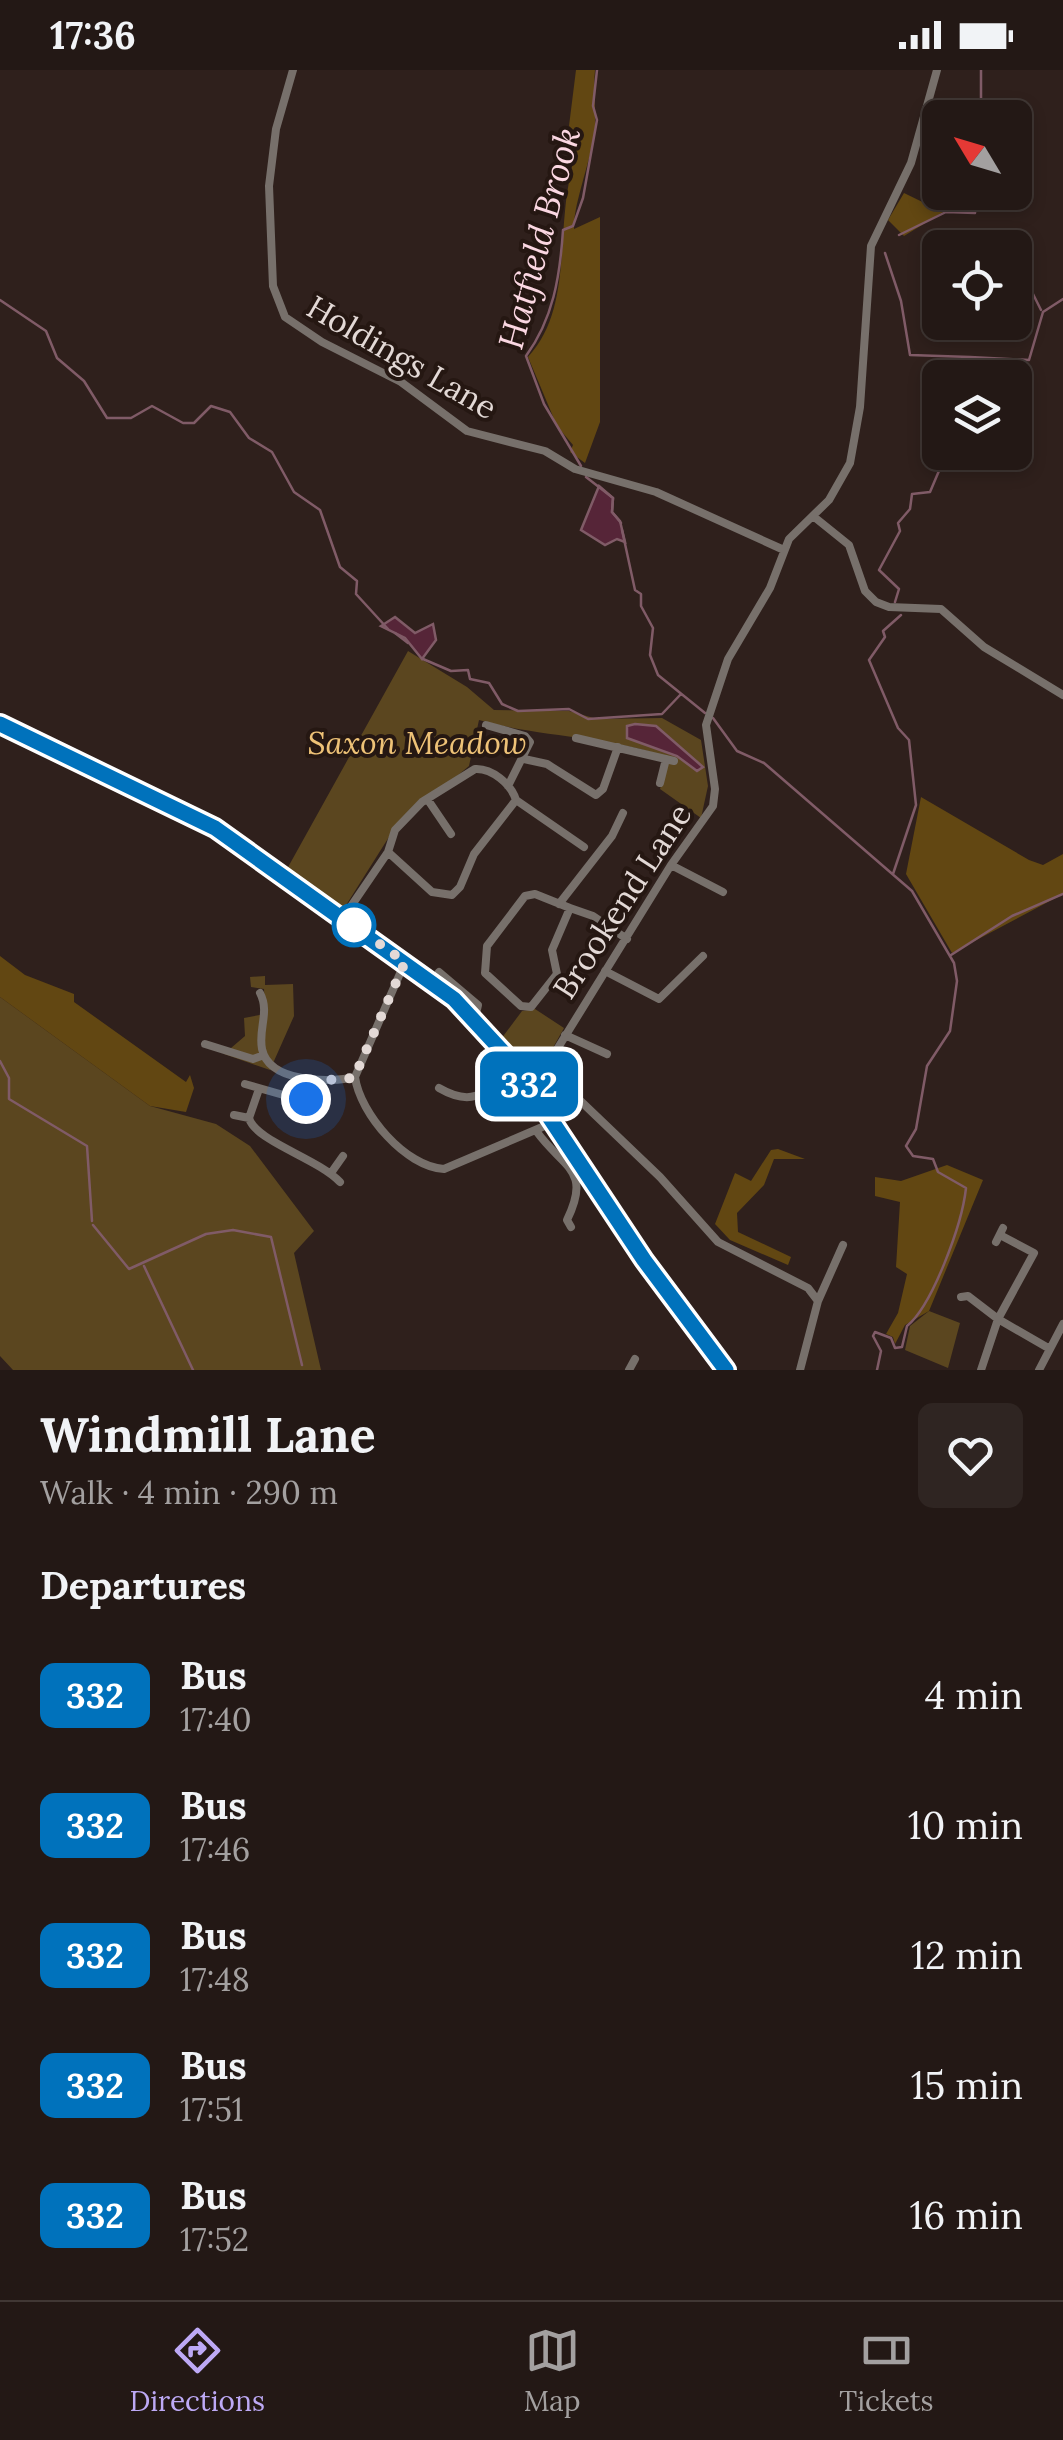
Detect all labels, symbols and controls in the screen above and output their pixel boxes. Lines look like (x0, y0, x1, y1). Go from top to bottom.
text: 17:36 (50, 11, 136, 59)
north arrow (922, 100, 1032, 210)
map controls (922, 100, 1032, 470)
water label: Hatfield Brook (488, 122, 590, 354)
button: locate (922, 230, 1032, 340)
street label: Holdings Lane (300, 286, 504, 428)
button: layers (922, 360, 1032, 470)
park label: Saxon Meadow (307, 722, 527, 763)
street label: Brookend Lane (544, 796, 700, 1006)
unlabelled marker (333, 904, 375, 946)
line badge: 332 (472, 1052, 586, 1116)
text: 332 (500, 1062, 558, 1107)
your location (281, 1074, 331, 1124)
button: heart (918, 1403, 1023, 1508)
text: Windmill Lane (40, 1404, 376, 1465)
text: Walk · 4 min · 290 m (40, 1472, 338, 1513)
text: Departures (40, 1561, 246, 1609)
text: Bus (180, 1651, 247, 1699)
text: 4 min (925, 1671, 1023, 1719)
text: 332 (66, 1673, 124, 1718)
text: 17:40 (180, 1699, 252, 1740)
text: Bus (180, 1781, 247, 1829)
text: 10 min (908, 1801, 1023, 1849)
text: 332 (66, 1803, 124, 1848)
text: 17:46 (180, 1829, 250, 1870)
text: Bus (180, 1911, 247, 1959)
text: 12 min (911, 1931, 1023, 1979)
text: 332 (66, 1933, 124, 1978)
text: 17:48 (180, 1959, 250, 2000)
text: Bus (180, 2041, 247, 2089)
text: 15 min (911, 2061, 1023, 2109)
text: 332 (66, 2063, 124, 2108)
text: 17:51 (180, 2089, 244, 2130)
text: Bus (180, 2171, 247, 2219)
text: 16 min (909, 2191, 1023, 2239)
text: 332 (66, 2193, 124, 2238)
text: 17:52 (180, 2219, 249, 2260)
tab: Directions (129, 2323, 265, 2419)
tab: Map (524, 2323, 581, 2419)
tab: Tickets (839, 2323, 934, 2419)

